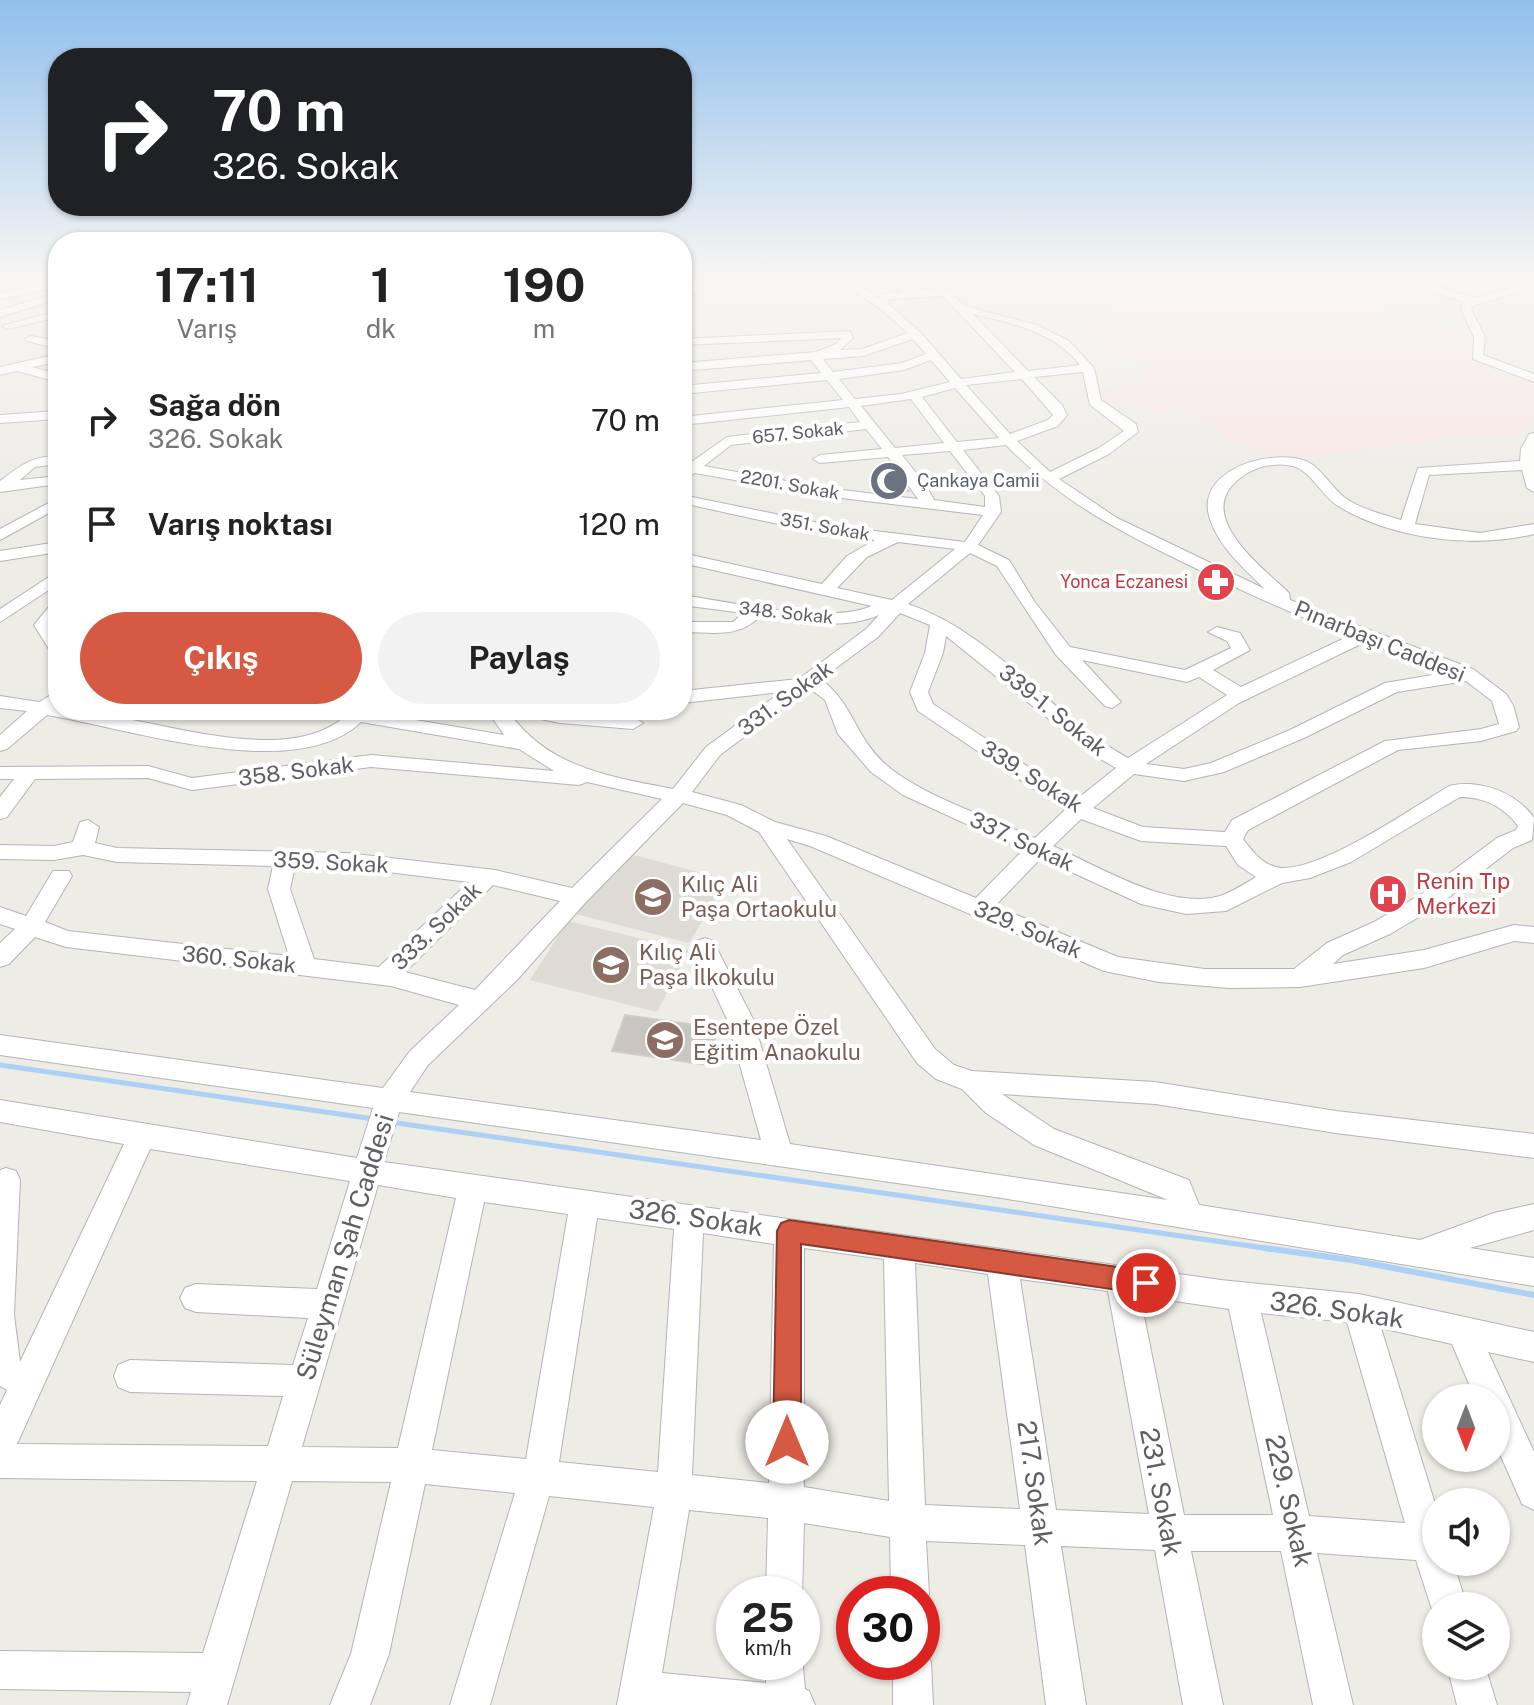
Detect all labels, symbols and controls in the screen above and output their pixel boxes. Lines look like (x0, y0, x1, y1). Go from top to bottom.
text: 70 m (212, 78, 345, 144)
icon: right (80, 80, 184, 184)
text: 326. Sokak (212, 145, 399, 187)
text: 17:11 (155, 256, 259, 313)
text: 1 (371, 256, 391, 313)
text: 190 (503, 256, 585, 313)
text: Varış (177, 313, 237, 344)
text: dk (366, 313, 396, 344)
text: m (533, 313, 555, 344)
text: Sağa dön (148, 387, 281, 423)
icon: right (80, 398, 124, 442)
text: 70 m (591, 402, 660, 438)
street label: 657. Sokak (751, 417, 845, 448)
text: 326. Sokak (148, 423, 283, 454)
mosque icon: Çankaya Camii (868, 460, 910, 502)
street label: 2201. Sokak (739, 465, 841, 504)
place label: Çankaya Camii (917, 470, 1040, 491)
icon: arrive (80, 502, 124, 546)
text: Varış noktası (148, 506, 333, 542)
text: 120 m (578, 506, 660, 542)
street label: 351. Sokak (779, 508, 872, 545)
pharmacy icon: Yonca Eczanesi (1195, 561, 1237, 603)
place label: Yonca Eczanesi (1060, 571, 1188, 592)
street label: Pınarbaşı Caddesi (1291, 595, 1469, 687)
street label: 348. Sokak (738, 597, 834, 628)
button: Çıkış (80, 612, 362, 704)
button: Paylaş (378, 612, 660, 704)
street label: 331. Sokak (733, 655, 837, 741)
street label: 339-1. Sokak (994, 659, 1112, 761)
street label: 339. Sokak (976, 734, 1088, 818)
street label: 358. Sokak (237, 751, 355, 791)
street label: 337. Sokak (966, 806, 1078, 876)
street label: 359. Sokak (273, 846, 389, 878)
place label: Renin Tıp Merkezi (1416, 868, 1510, 919)
place label: Kılıç Ali Paşa Ortaokulu (681, 871, 837, 922)
hospital icon: Renin Tıp Merkezi (1367, 873, 1409, 915)
school or university icon: Kılıç Ali Paşa Ortaokulu (632, 876, 674, 918)
street label: 333. Sokak (386, 877, 486, 975)
street label: 329. Sokak (970, 895, 1086, 963)
place label: Kılıç Ali Paşa İlkokulu (639, 939, 775, 990)
street label: 360. Sokak (181, 940, 297, 978)
school or university icon: Kılıç Ali Paşa İlkokulu (590, 944, 632, 986)
place label: Esentepe Özel Eğitim Anaokulu (693, 1013, 861, 1065)
school or university icon: Esentepe Özel Eğitim Anaokulu (644, 1019, 686, 1061)
street label: Süleyman Şah Caddesi (289, 1110, 400, 1384)
street label: 326. Sokak (627, 1193, 765, 1242)
pin (1112, 1249, 1180, 1317)
icon: arrive (1124, 1261, 1168, 1305)
street label: 326. Sokak (1268, 1285, 1406, 1334)
north arrow (1422, 1384, 1510, 1472)
map controls (1422, 1384, 1510, 1680)
position arrow (745, 1400, 829, 1484)
street label: 217. Sokak (1011, 1418, 1060, 1547)
street label: 231. Sokak (1134, 1425, 1189, 1559)
street label: 229. Sokak (1259, 1432, 1320, 1570)
button: sound (1422, 1488, 1510, 1576)
speed limit sign: 30 (836, 1576, 940, 1680)
button: layers (1422, 1592, 1510, 1680)
text: 25 (742, 1594, 794, 1641)
text: km/h (744, 1636, 792, 1660)

